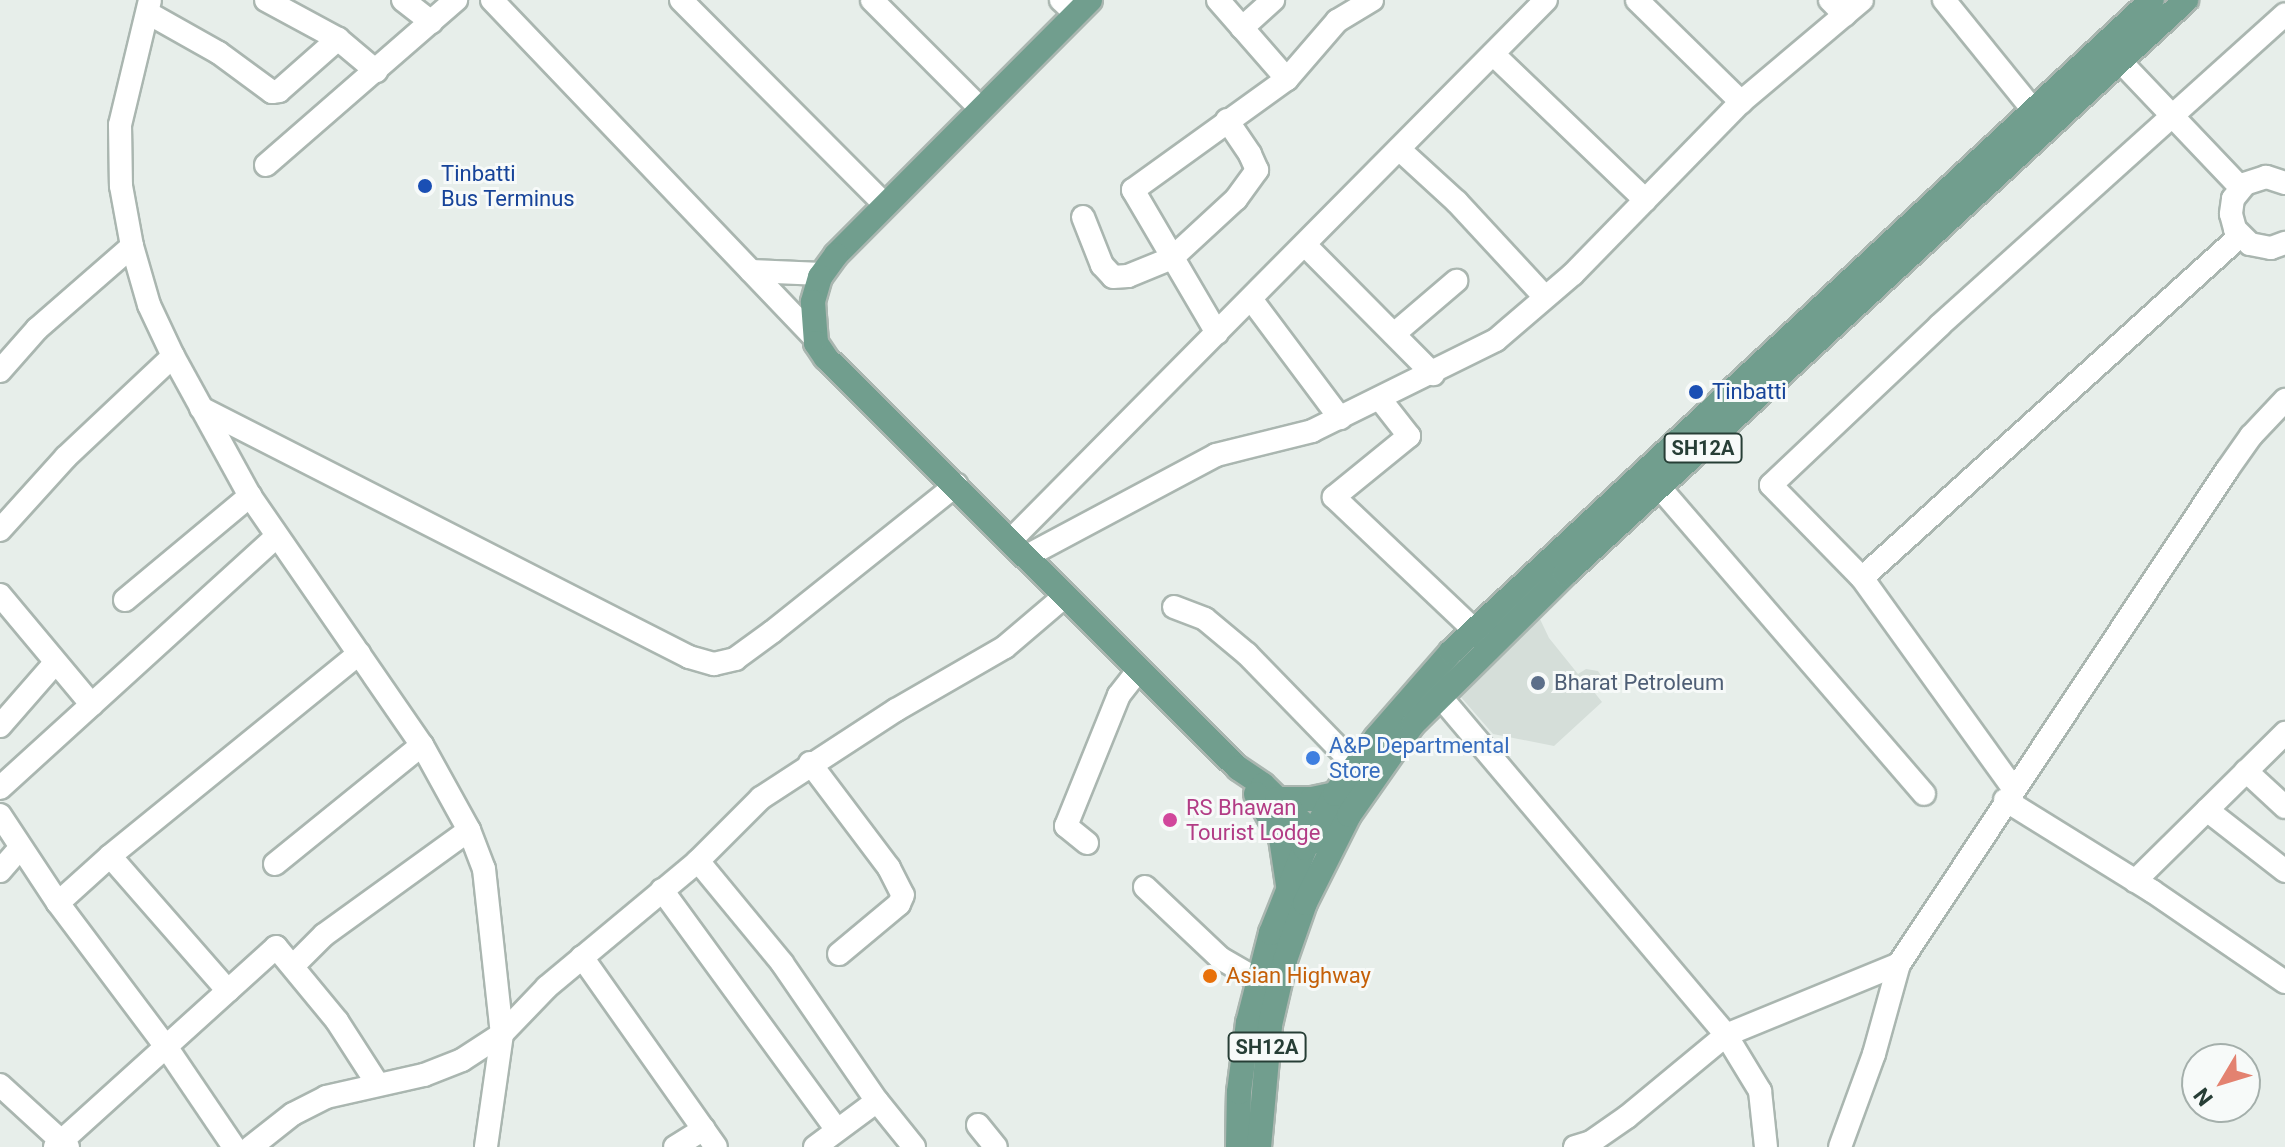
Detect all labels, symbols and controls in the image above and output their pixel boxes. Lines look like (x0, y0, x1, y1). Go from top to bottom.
place label: Tinbatti Bus Terminus (441, 160, 575, 212)
marker: Tinbatti Bus Terminus (416, 177, 434, 195)
place label: Tinbatti (1712, 379, 1787, 405)
marker: Tinbatti (1687, 383, 1705, 401)
road number: SH12A (1663, 432, 1743, 464)
place label: Bharat Petroleum (1554, 670, 1724, 696)
marker: Bharat Petroleum (1529, 674, 1547, 692)
place label: A&P Departmental Store (1329, 732, 1510, 784)
marker: A&P Departmental Store (1304, 749, 1322, 767)
place label: RS Bhawan Tourist Lodge (1186, 794, 1320, 846)
marker: RS Bhawan Tourist Lodge (1161, 811, 1179, 829)
place label: Asian Highway (1226, 963, 1371, 989)
marker: Asian Highway (1201, 967, 1219, 985)
road number: SH12A (1227, 1031, 1307, 1063)
north arrow (2181, 1043, 2261, 1123)
text: N (2189, 1083, 2218, 1111)

